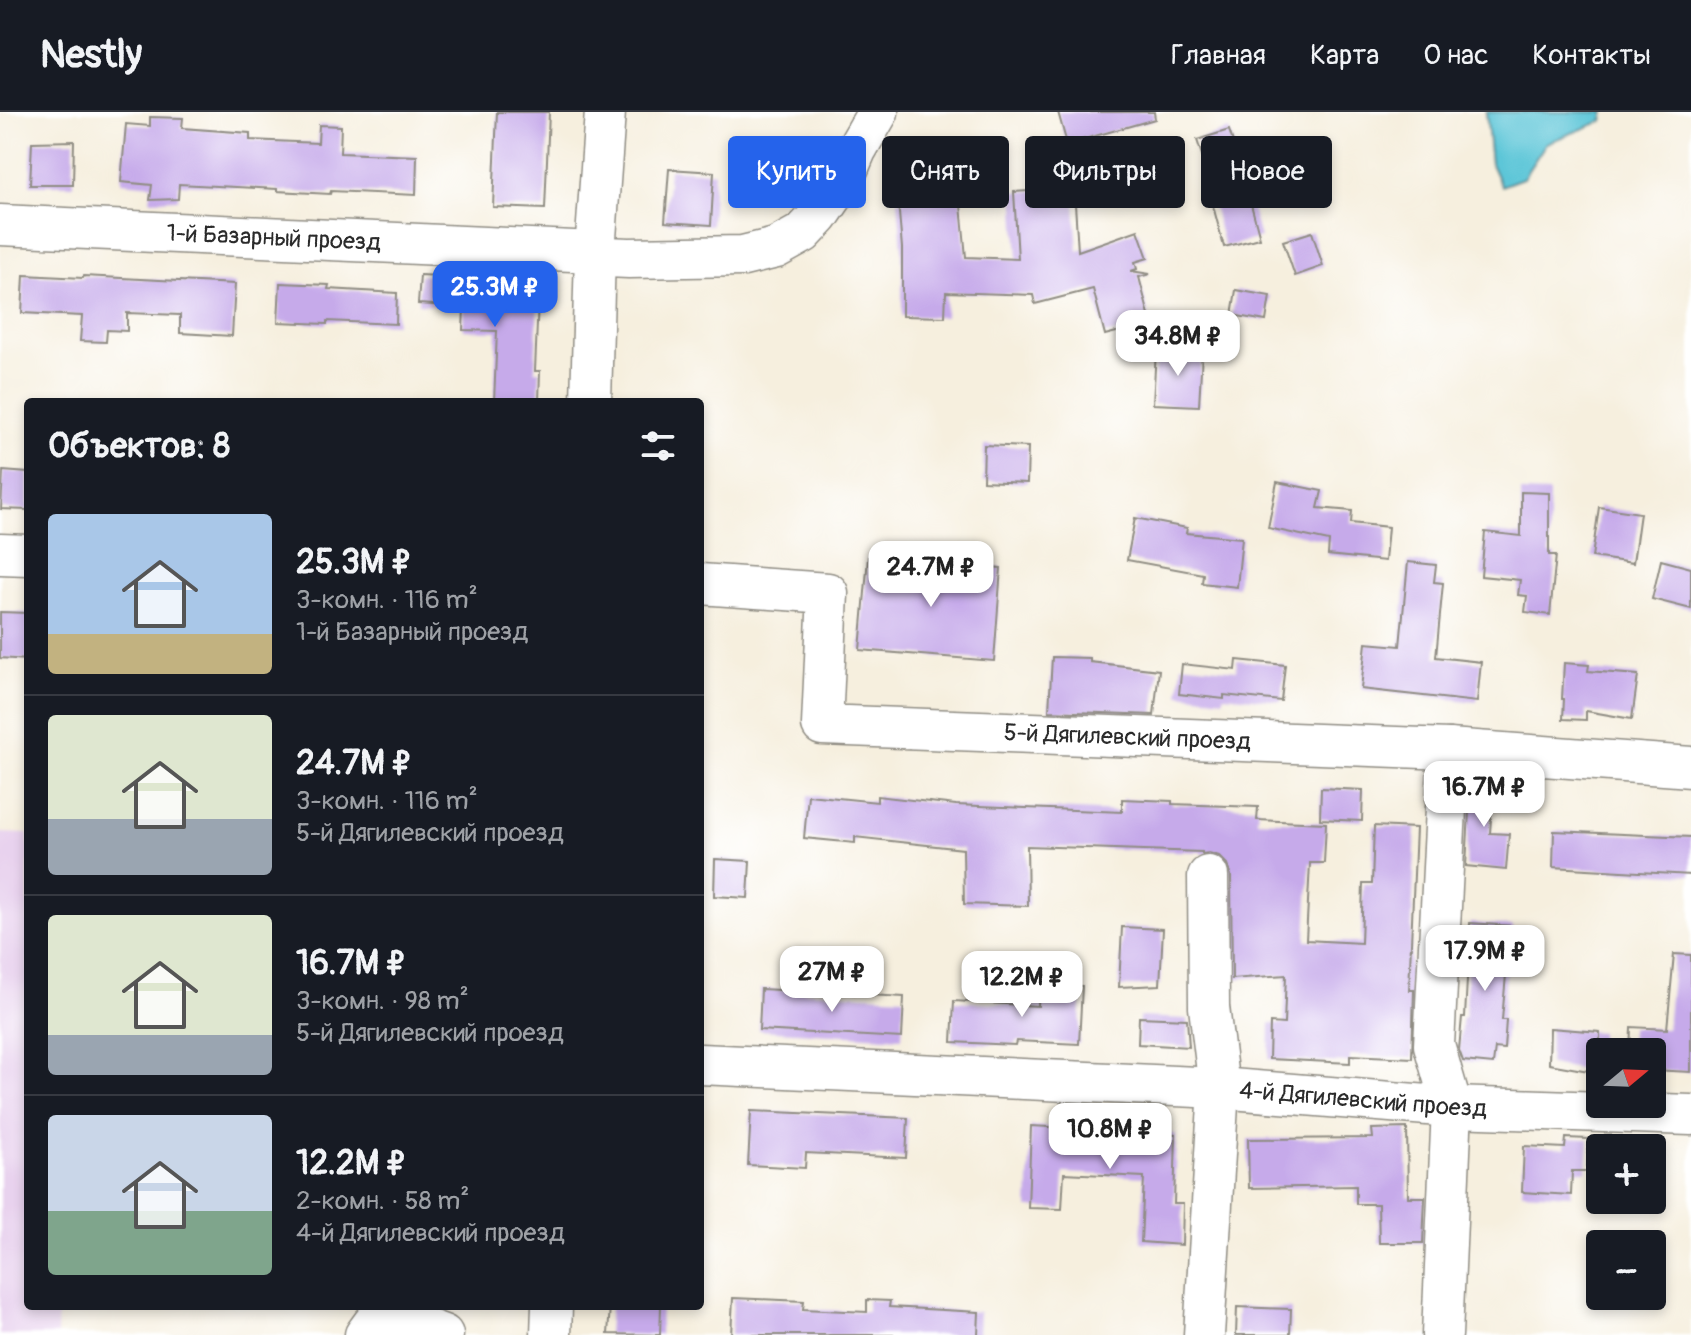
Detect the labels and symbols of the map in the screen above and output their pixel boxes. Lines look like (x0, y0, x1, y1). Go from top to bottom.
street label: 1-й Базарный проезд (166, 218, 382, 257)
pin: 25.3M ₽ (421, 261, 569, 329)
pin: 34.8M ₽ (1104, 310, 1252, 378)
pin: 24.7M ₽ (857, 541, 1005, 609)
street label: 5-й Дягилевский проезд (1003, 717, 1252, 756)
pin: 16.7M ₽ (1410, 761, 1558, 829)
pin: 17.9M ₽ (1411, 925, 1559, 993)
pin: 27M ₽ (776, 946, 888, 1014)
pin: 12.2M ₽ (948, 951, 1096, 1019)
north arrow (1586, 1038, 1666, 1118)
street label: 4-й Дягилевский проезд (1238, 1075, 1488, 1123)
pin: 10.8M ₽ (1036, 1103, 1184, 1171)

